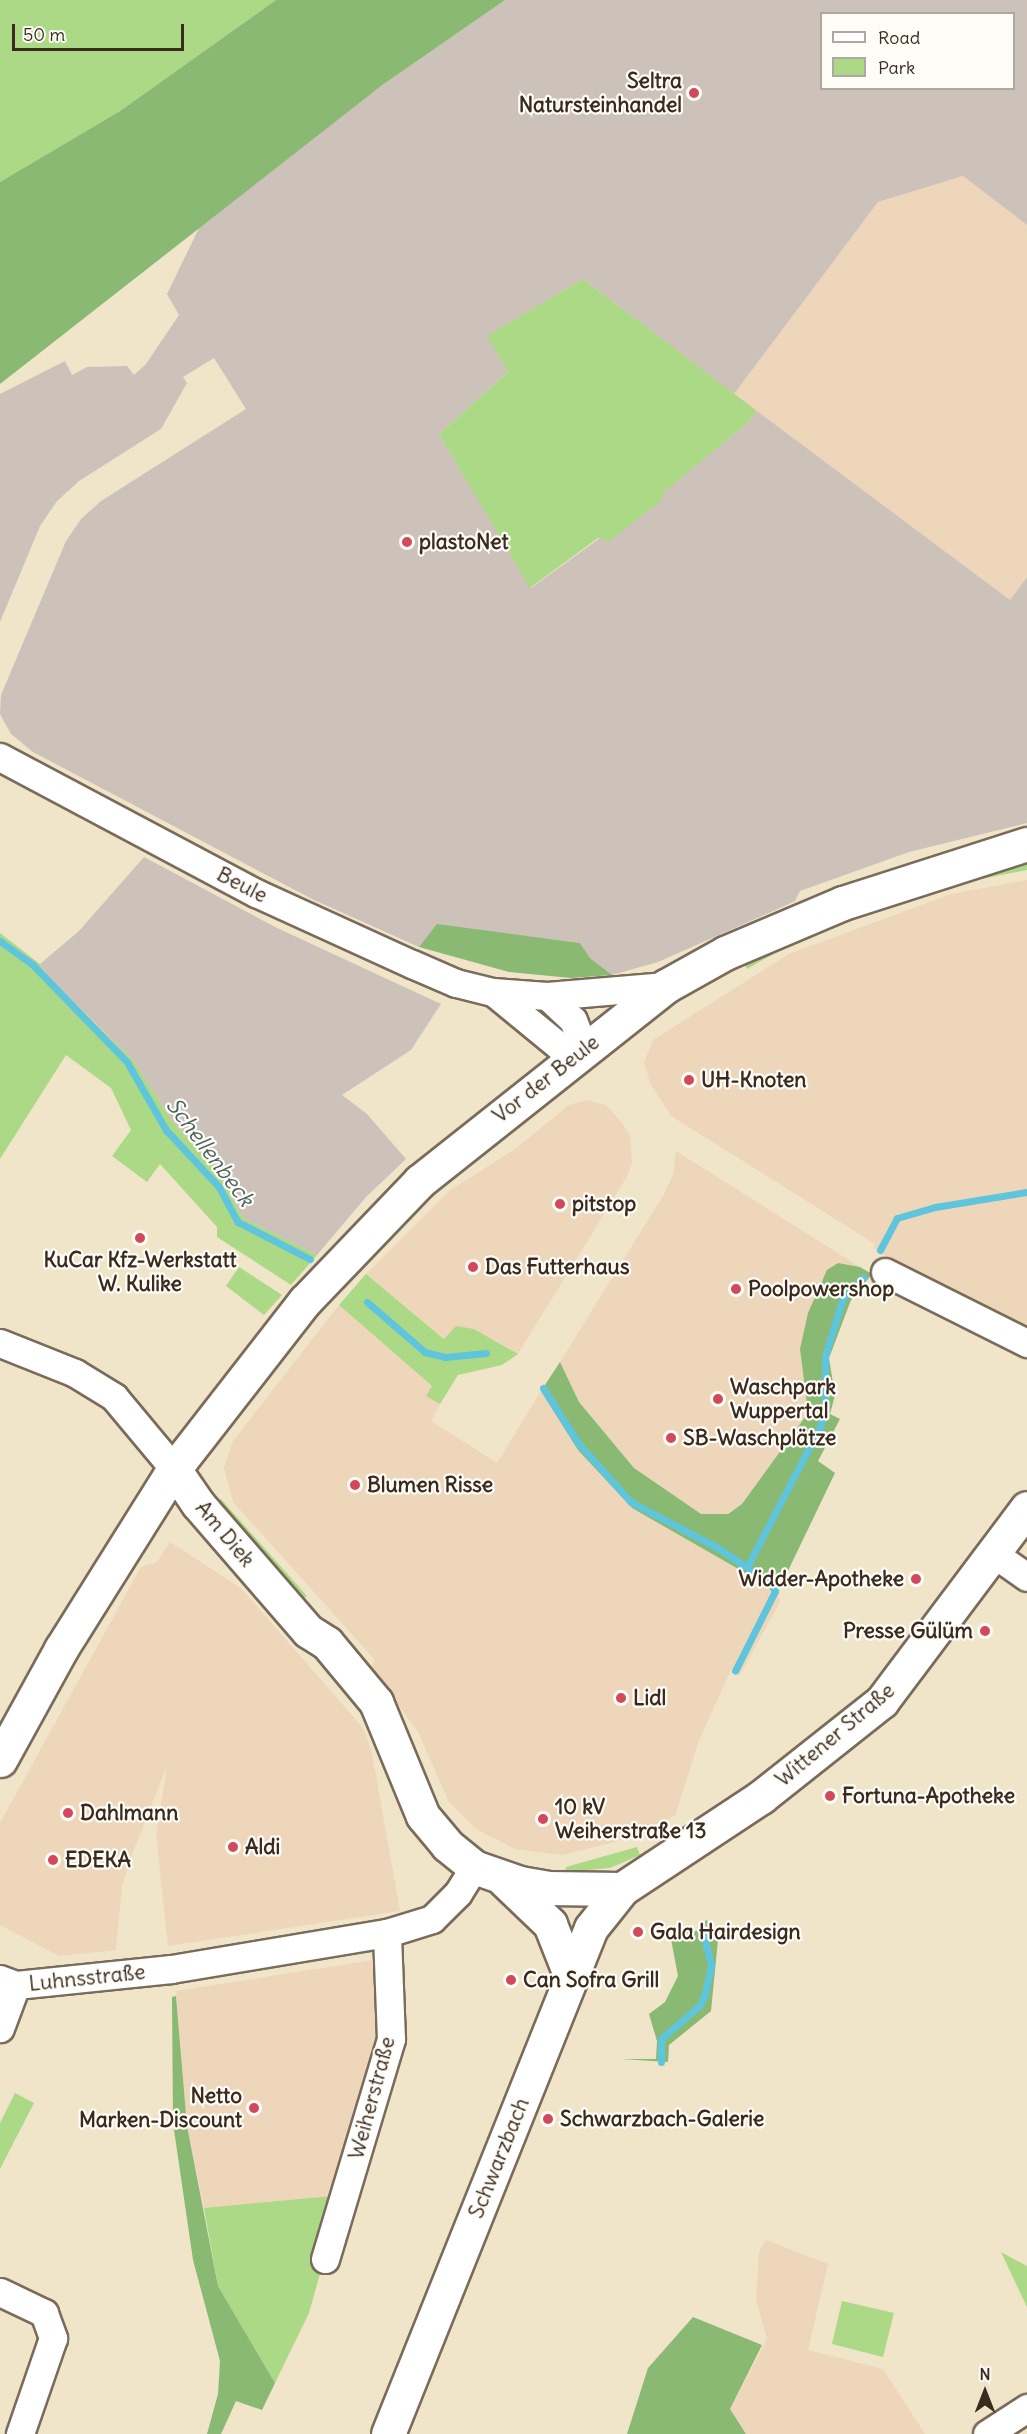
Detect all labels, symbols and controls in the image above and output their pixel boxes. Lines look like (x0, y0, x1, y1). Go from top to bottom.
scale bar (15, 12, 188, 50)
legend (820, 12, 1015, 90)
text: 50 m (23, 23, 65, 46)
text: Road (878, 26, 920, 49)
text: Park (878, 56, 915, 79)
place label: Seltra Natursteinhandel (519, 68, 682, 118)
marker: Seltra Natursteinhandel (687, 86, 701, 100)
place label: plastoNet (419, 529, 509, 555)
marker: plastoNet (400, 535, 414, 549)
street label: Beule (213, 862, 271, 908)
street label: Vor der Beule (488, 1030, 604, 1128)
place label: UH-Knoten (701, 1067, 807, 1093)
marker: UH-Knoten (682, 1073, 696, 1087)
water label: Schellenbeck (161, 1093, 259, 1211)
place label: pitstop (572, 1191, 636, 1217)
marker: pitstop (553, 1197, 567, 1211)
marker: KuCar Kfz-Werkstatt W. Kulike (133, 1231, 147, 1245)
place label: KuCar Kfz-Werkstatt W. Kulike (43, 1247, 237, 1297)
place label: Das Futterhaus (485, 1254, 629, 1280)
marker: Das Futterhaus (466, 1260, 480, 1274)
place label: Poolpowershop (748, 1276, 894, 1302)
marker: Poolpowershop (729, 1282, 743, 1296)
place label: Waschpark Wuppertal (730, 1374, 836, 1424)
marker: Waschpark Wuppertal (711, 1392, 725, 1406)
place label: SB-Waschplätze (683, 1425, 836, 1451)
marker: SB-Waschplätze (664, 1431, 678, 1445)
place label: Blumen Risse (367, 1472, 493, 1498)
marker: Blumen Risse (348, 1478, 362, 1492)
street label: Am Diek (190, 1496, 260, 1572)
place label: Widder-Apotheke (739, 1566, 904, 1592)
marker: Widder-Apotheke (909, 1572, 923, 1586)
place label: Presse Gülüm (843, 1618, 973, 1644)
marker: Presse Gülüm (978, 1624, 992, 1638)
street label: Wittener Straße (770, 1678, 900, 1792)
place label: Lidl (633, 1685, 666, 1711)
marker: Lidl (614, 1691, 628, 1705)
place label: Fortuna-Apotheke (842, 1783, 1015, 1809)
marker: Fortuna-Apotheke (823, 1789, 837, 1803)
place label: 10 kV Weiherstraße 13 (555, 1794, 706, 1844)
place label: Dahlmann (80, 1800, 178, 1826)
marker: Dahlmann (61, 1806, 75, 1820)
marker: 10 kV Weiherstraße 13 (536, 1812, 550, 1826)
place label: Aldi (245, 1834, 280, 1860)
marker: Aldi (226, 1840, 240, 1854)
place label: EDEKA (65, 1847, 131, 1873)
marker: EDEKA (46, 1853, 60, 1867)
place label: Gala Hairdesign (650, 1919, 801, 1945)
marker: Gala Hairdesign (631, 1925, 645, 1939)
street label: Luhnsstraße (28, 1959, 146, 1997)
place label: Can Sofra Grill (523, 1967, 659, 1993)
marker: Can Sofra Grill (504, 1973, 518, 1987)
street label: Weiherstraße (344, 2034, 400, 2162)
place label: Netto Marken-Discount (79, 2083, 242, 2133)
street label: Schwarzbach (463, 2094, 535, 2222)
marker: Netto Marken-Discount (247, 2101, 261, 2115)
place label: Schwarzbach-Galerie (560, 2106, 764, 2132)
marker: Schwarzbach-Galerie (541, 2112, 555, 2126)
north arrow (955, 2362, 1015, 2422)
text: N (979, 2364, 991, 2384)

